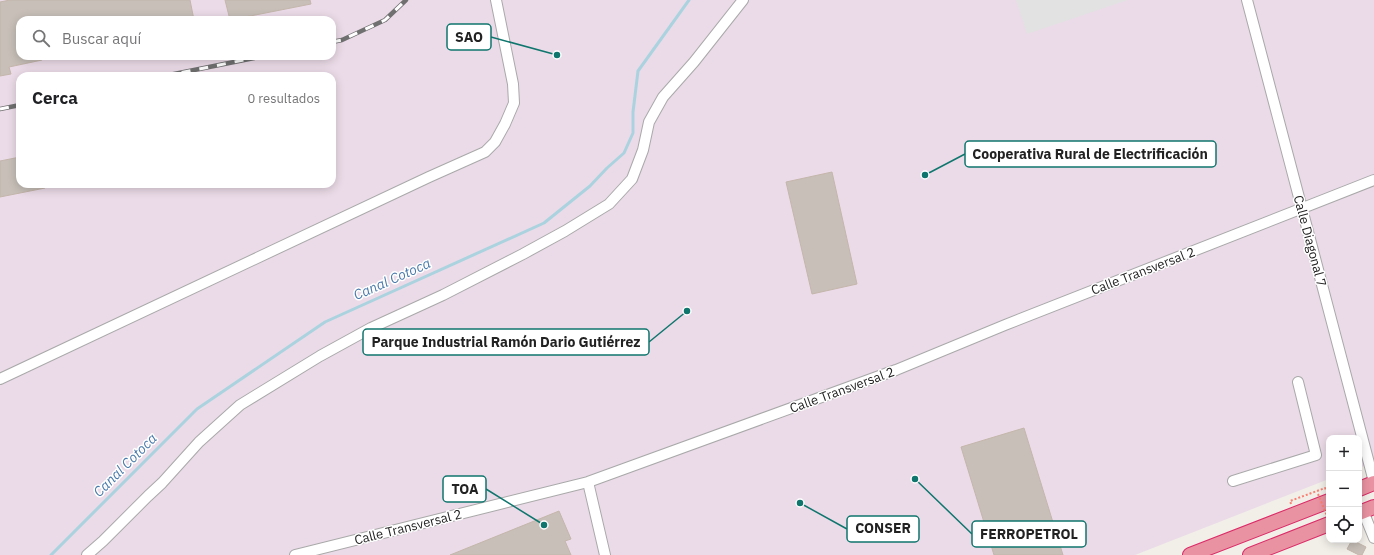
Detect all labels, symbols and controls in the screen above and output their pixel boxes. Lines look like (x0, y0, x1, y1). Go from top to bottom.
search box (16, 16, 336, 60)
callout: SAO (447, 24, 491, 50)
icon: search (30, 27, 52, 49)
text: SAO (455, 28, 483, 46)
text: Buscar aquí (62, 29, 141, 48)
text: Cerca (32, 87, 78, 109)
text: 0 resultados (247, 90, 320, 107)
callout: Cooperativa Rural de Electrificación (965, 141, 1216, 167)
text: Cooperativa Rural de Electrificación (972, 145, 1208, 163)
street label: Calle Diagonal 7 (1290, 193, 1330, 289)
street label: Calle Transversal 2 (1089, 243, 1197, 299)
water label: Canal Cotoca (351, 254, 433, 304)
callout: Parque Industrial Ramón Dario Gutiérrez (363, 329, 649, 355)
text: Parque Industrial Ramón Dario Gutiérrez (371, 333, 641, 351)
street label: Calle Transversal 2 (787, 363, 897, 417)
water label: Canal Cotoca (89, 429, 161, 501)
map controls (1326, 435, 1362, 543)
button: + (1326, 435, 1362, 471)
button: − (1326, 471, 1362, 507)
callout: TOA (443, 476, 486, 502)
text: TOA (452, 480, 479, 498)
street label: Calle Transversal 2 (352, 505, 464, 549)
button: locate (1326, 507, 1362, 543)
callout: CONSER (847, 516, 919, 542)
text: CONSER (855, 519, 911, 537)
callout: FERROPETROL (972, 521, 1086, 547)
text: FERROPETROL (980, 525, 1078, 543)

